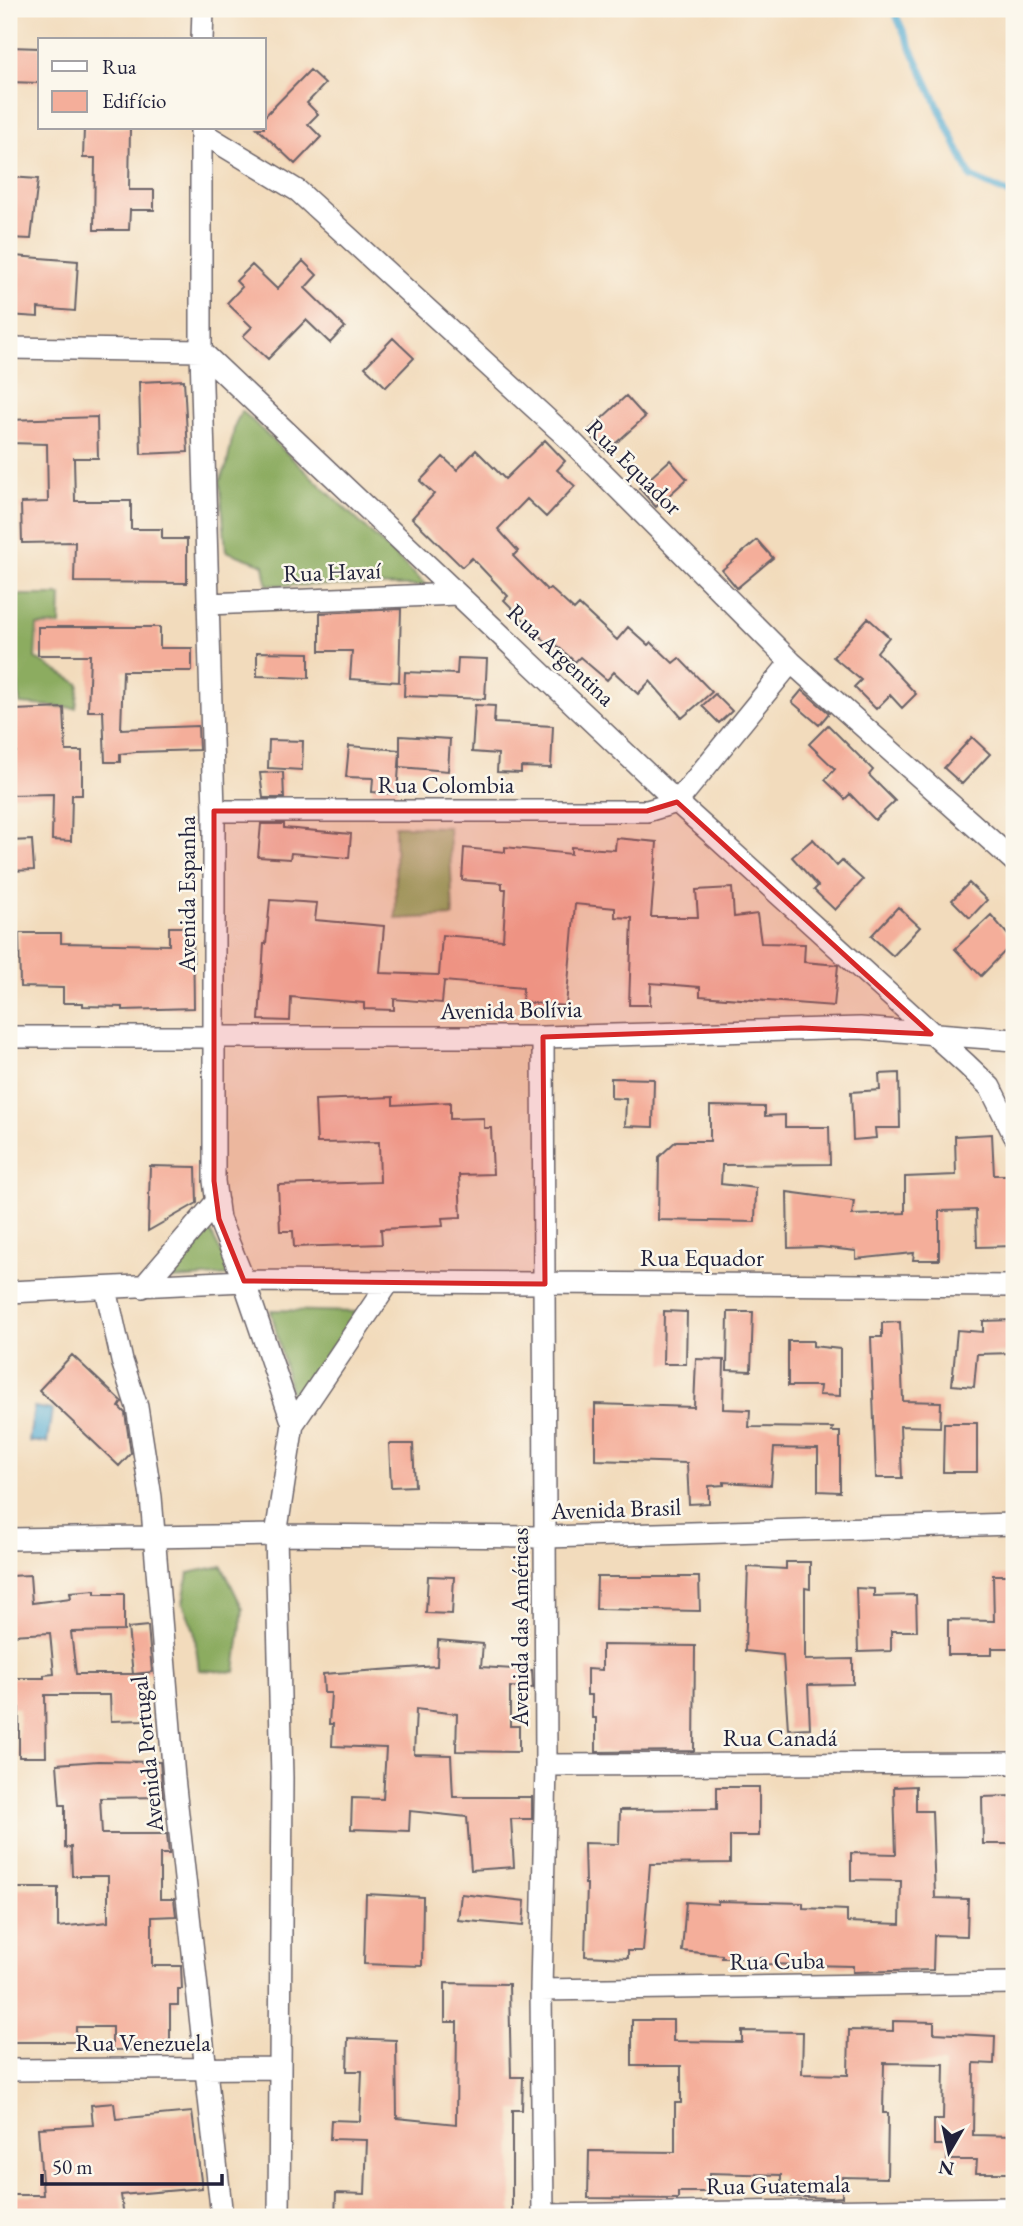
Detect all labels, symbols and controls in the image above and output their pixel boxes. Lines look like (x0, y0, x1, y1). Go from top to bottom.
legend (38, 38, 266, 130)
text: Rua (102, 53, 137, 80)
text: Edifício (102, 87, 166, 114)
street label: Rua Equador (580, 412, 689, 521)
street label: Rua Havaí (282, 554, 382, 589)
street label: Rua Argentina (501, 597, 622, 713)
street label: Rua Colombia (378, 769, 515, 800)
street label: Avenida Espanha (171, 815, 202, 973)
street label: Avenida Bolívia (438, 993, 583, 1026)
street label: Rua Equador (640, 1242, 764, 1273)
street label: Avenida Brasil (549, 1491, 682, 1526)
street label: Avenida das Américas (504, 1528, 535, 1727)
street label: Avenida Portugal (123, 1674, 170, 1835)
street label: Rua Canadá (723, 1722, 838, 1753)
street label: Rua Cuba (729, 1944, 825, 1977)
street label: Rua Venezuela (75, 2027, 211, 2058)
north arrow (914, 2118, 984, 2188)
scale bar (42, 2142, 222, 2186)
text: 50 m (52, 2153, 93, 2180)
text: N (936, 2155, 956, 2182)
street label: Rua Guatemala (706, 2168, 851, 2201)

